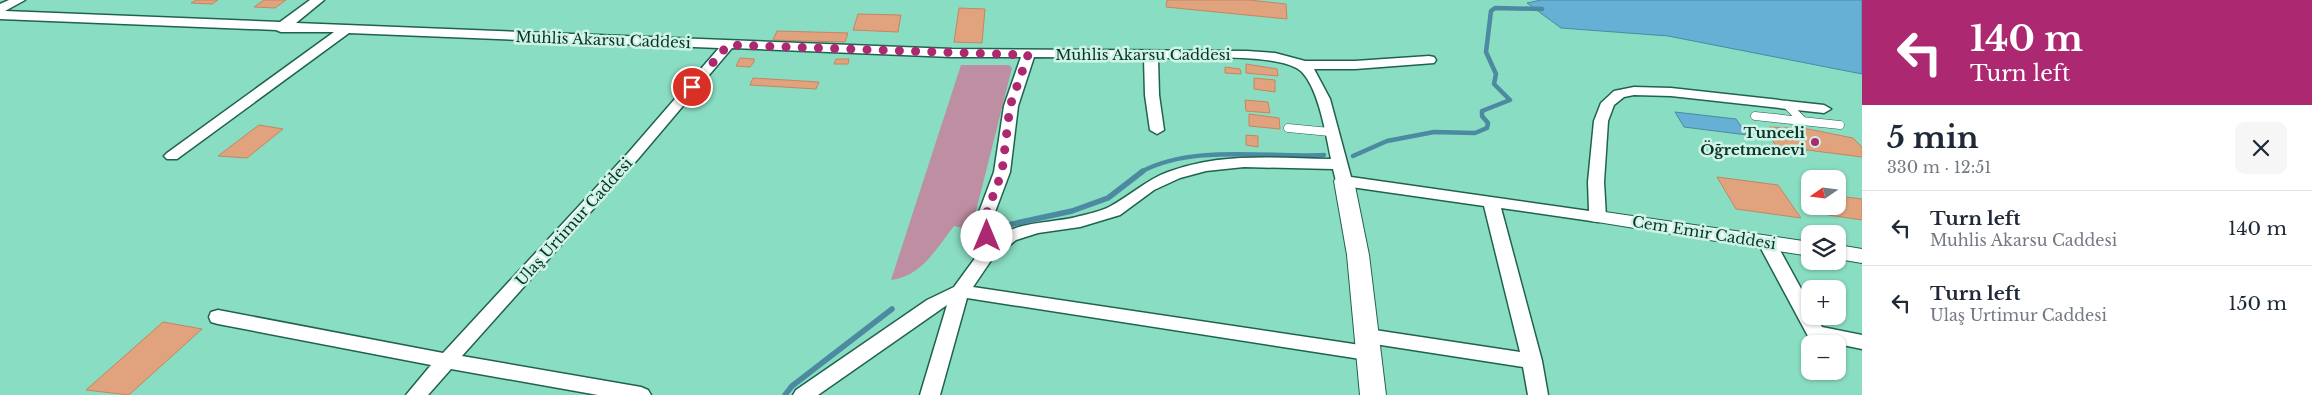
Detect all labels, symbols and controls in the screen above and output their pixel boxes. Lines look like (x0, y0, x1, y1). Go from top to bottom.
text: 140 m (1970, 17, 2083, 60)
icon: left (1887, 20, 1952, 85)
street label: Muhlis Akarsu Caddesi (515, 27, 691, 52)
street label: Muhlis Akarsu Caddesi (1055, 45, 1231, 64)
text: Turn left (1970, 60, 2070, 87)
pin (671, 66, 713, 108)
icon: arrive (678, 73, 706, 101)
text: 5 min (1887, 119, 1979, 156)
button: close (2235, 122, 2287, 174)
place label: Tunceli Öğretmenevi (1700, 123, 1806, 159)
marker: Tunceli Öğretmenevi (1809, 136, 1821, 148)
street label: Ulaş Urtimur Caddesi (511, 154, 636, 290)
text: 330 m · 12:51 (1887, 157, 1991, 177)
north arrow (1801, 170, 1846, 215)
map controls (1801, 170, 1846, 380)
text: Turn left (1930, 207, 2021, 230)
position arrow (960, 209, 1012, 261)
street label: Cem Emir Caddesi (1631, 212, 1777, 253)
icon: left (1887, 214, 1915, 242)
text: 140 m (2228, 217, 2287, 240)
button: layers (1801, 225, 1846, 270)
text: Muhlis Akarsu Caddesi (1930, 230, 2117, 250)
button: + (1801, 280, 1846, 325)
text: Turn left (1930, 282, 2021, 305)
icon: left (1887, 289, 1915, 317)
text: 150 m (2228, 292, 2287, 315)
text: Ulaş Urtimur Caddesi (1930, 305, 2107, 325)
button: − (1801, 335, 1846, 380)

